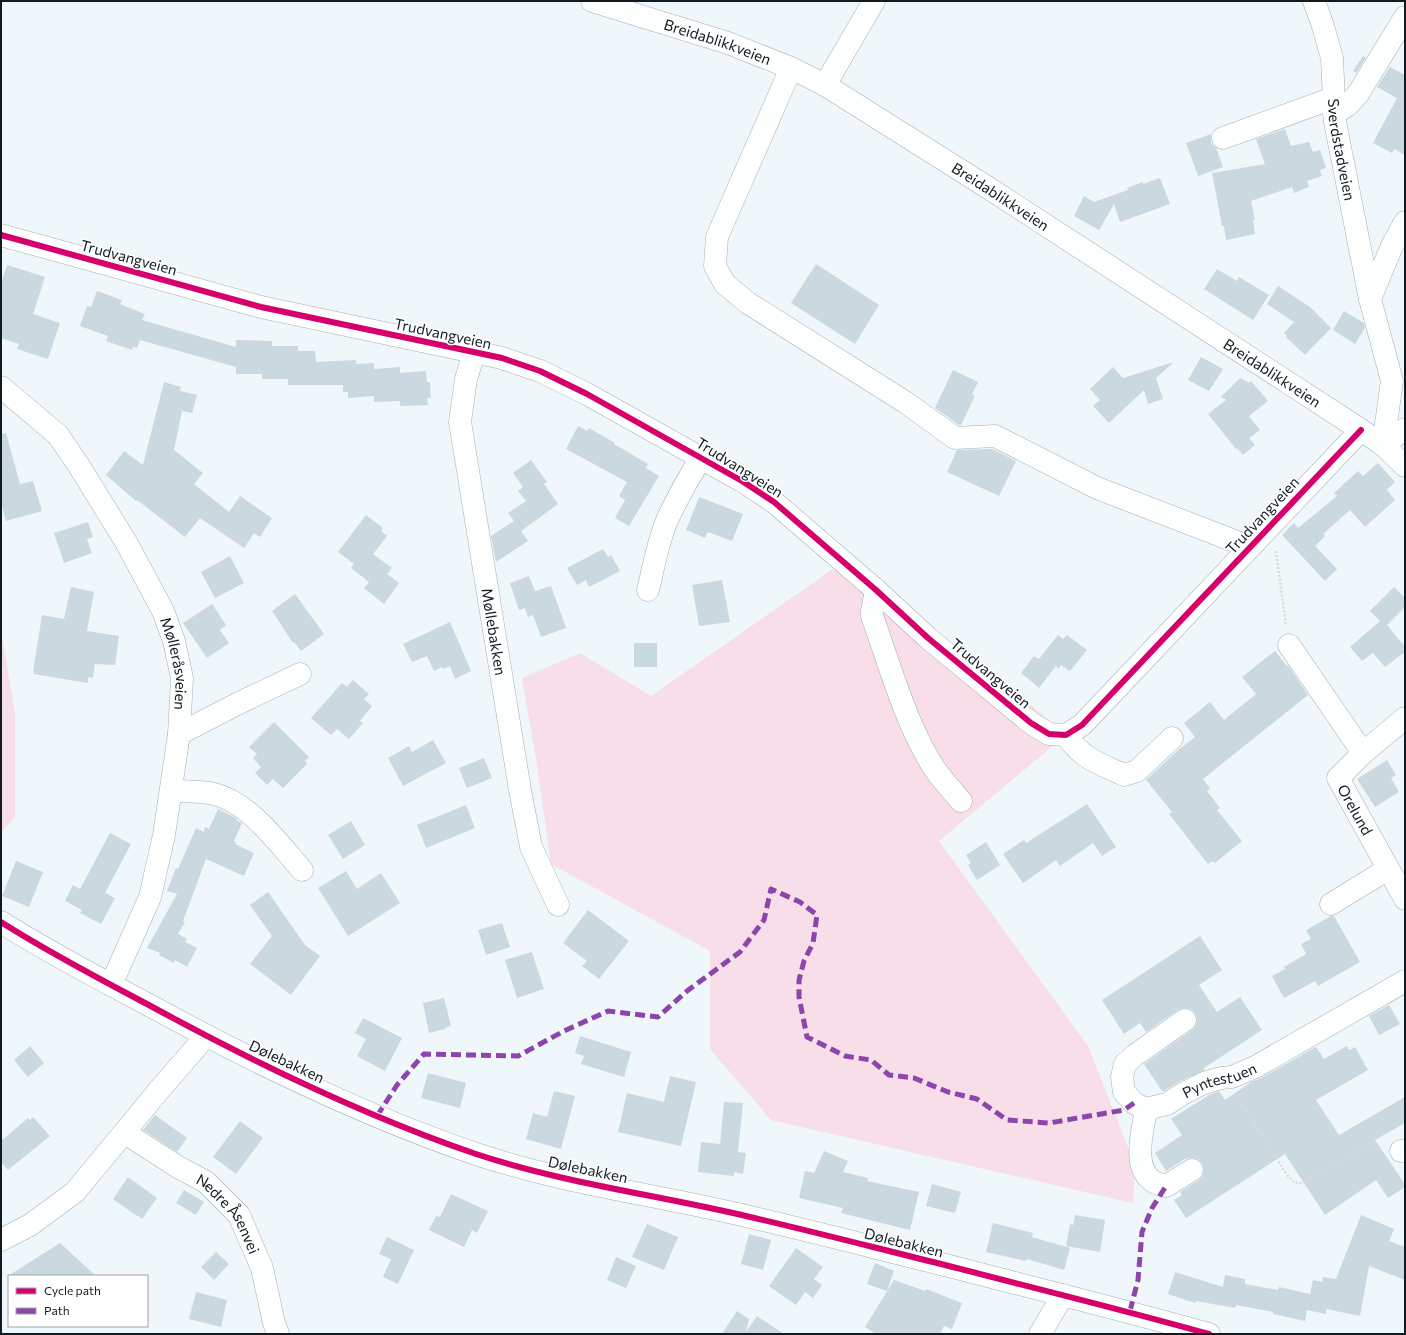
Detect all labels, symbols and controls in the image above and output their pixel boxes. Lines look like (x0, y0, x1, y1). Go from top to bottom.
street label: Breidablikkveien (662, 15, 774, 68)
street label: Sverdstadveien (1325, 98, 1359, 202)
street label: Breidablikkveien (949, 158, 1053, 234)
street label: Trudvangveien (79, 235, 179, 279)
street label: Trudvangveien (393, 314, 493, 352)
street label: Breidablikkveien (1220, 334, 1324, 411)
street label: Trudvangveien (693, 433, 787, 501)
street label: Trudvangveien (1222, 473, 1302, 557)
street label: Møllebakken (478, 587, 510, 677)
street label: Mølleråsveien (157, 614, 192, 710)
street label: Trudvangveien (947, 634, 1035, 712)
street label: Orelund (1334, 781, 1377, 838)
street label: Dølebakken (247, 1036, 327, 1086)
street label: Pyntestuen (1179, 1058, 1259, 1101)
street label: Dølebakken (547, 1152, 629, 1186)
street label: Nedre Åsenvei (194, 1170, 264, 1256)
street label: Dølebakken (863, 1223, 945, 1261)
legend (8, 1275, 148, 1327)
text: Cycle path (44, 1283, 101, 1297)
text: Path (44, 1303, 70, 1317)

